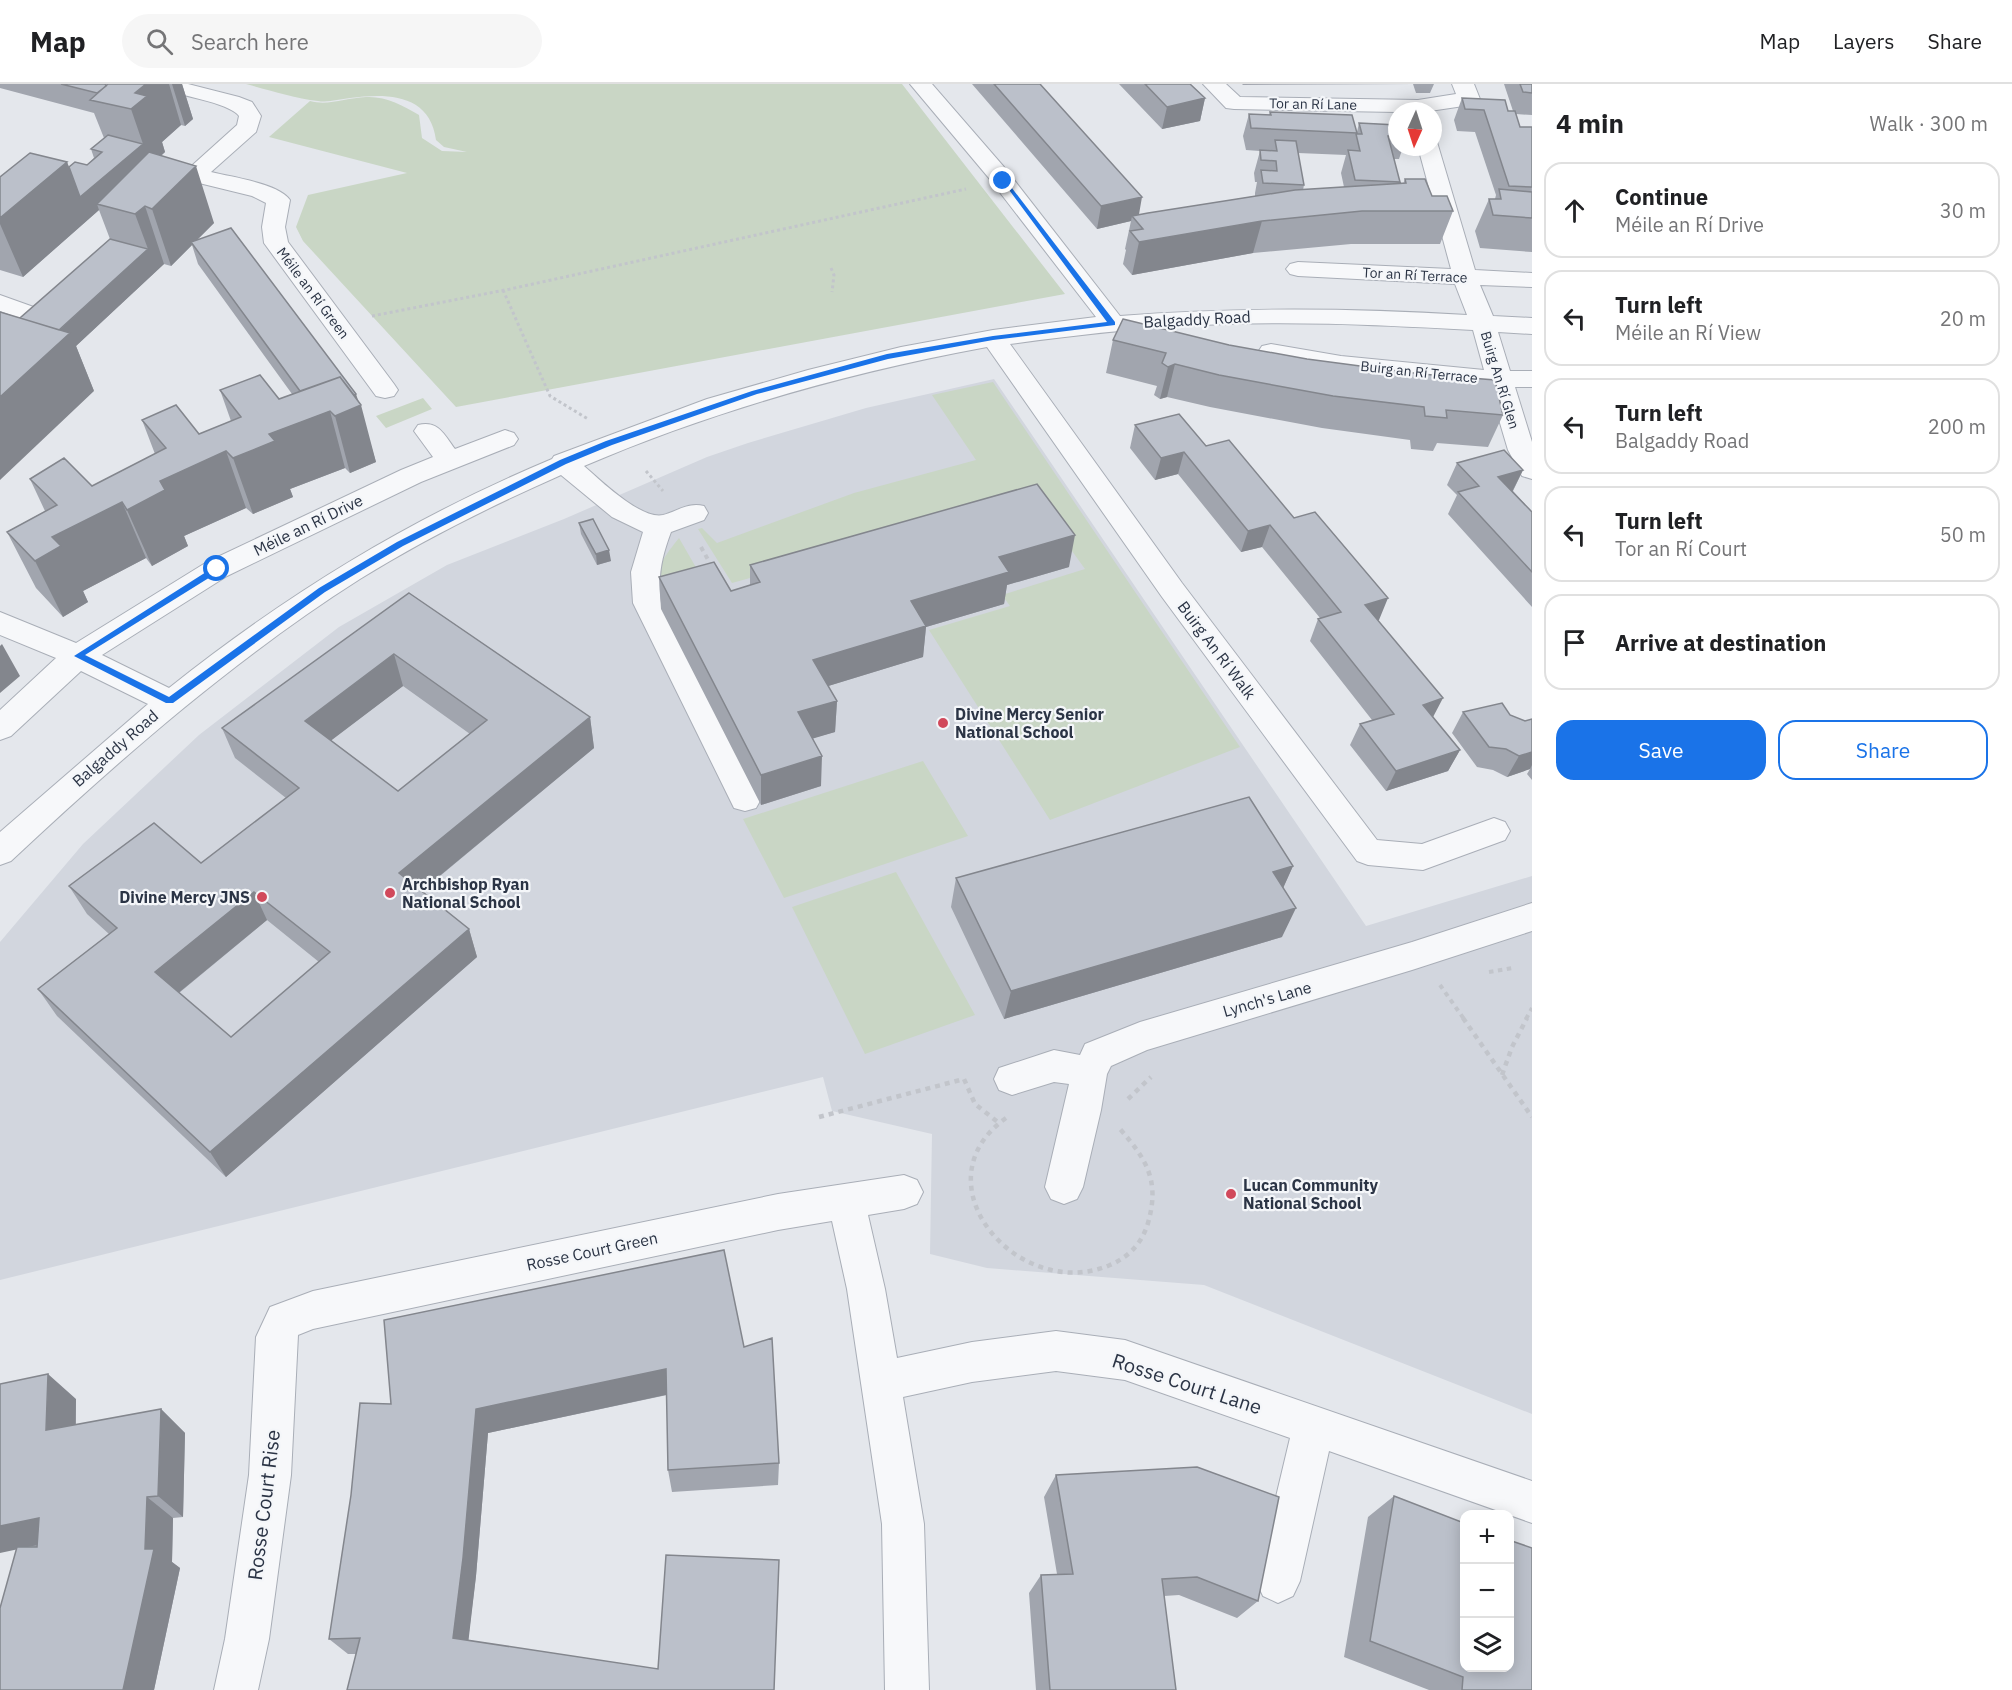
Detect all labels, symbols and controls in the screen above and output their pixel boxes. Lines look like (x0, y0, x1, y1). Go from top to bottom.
search box (122, 14, 542, 68)
text: Map (30, 23, 86, 60)
icon: search (143, 25, 176, 58)
text: Search here (191, 27, 309, 56)
text: Map (1760, 27, 1800, 55)
text: Layers (1833, 27, 1895, 55)
text: Share (1928, 27, 1982, 55)
street label: Tor an Rí Lane (1269, 94, 1357, 114)
north arrow (1388, 102, 1442, 156)
text: 4 min (1556, 106, 1624, 140)
text: Walk · 300 m (1870, 110, 1988, 137)
route end (989, 167, 1015, 193)
text: Continue (1615, 182, 1708, 211)
icon: ahead (1558, 194, 1591, 227)
text: 30 m (1940, 197, 1986, 224)
text: Méile an Rí Drive (1615, 211, 1764, 238)
street label: Méile an Rí Green (273, 244, 353, 342)
street label: Tor an Rí Terrace (1362, 263, 1468, 287)
text: Turn left (1615, 290, 1703, 319)
icon: left (1558, 302, 1591, 335)
text: 20 m (1940, 305, 1986, 332)
street label: Balgaddy Road (1143, 306, 1251, 332)
text: Méile an Rí View (1615, 319, 1761, 346)
street label: Buirg An Rí Glen (1477, 329, 1523, 431)
street label: Buirg an Rí Terrace (1360, 357, 1479, 387)
text: Turn left (1615, 398, 1703, 427)
icon: left (1558, 410, 1591, 443)
text: 200 m (1928, 413, 1986, 440)
text: Balgaddy Road (1615, 427, 1749, 454)
street label: Méile an Rí Drive (250, 490, 366, 560)
text: Turn left (1615, 506, 1703, 535)
icon: left (1558, 518, 1591, 551)
text: 50 m (1940, 521, 1986, 548)
text: Tor an Rí Court (1615, 535, 1747, 562)
route start (203, 555, 229, 581)
street label: Buirg An Rí Walk (1174, 597, 1261, 704)
icon: arrive (1558, 626, 1591, 659)
text: Arrive at destination (1615, 628, 1826, 657)
place label: Divine Mercy Senior National School (955, 704, 1104, 742)
street label: Balgaddy Road (68, 705, 162, 791)
marker: Divine Mercy Senior National School (936, 716, 950, 730)
button: Save (1556, 720, 1766, 780)
button: Share (1778, 720, 1988, 780)
place label: Archbishop Ryan National School (402, 874, 529, 912)
marker: Archbishop Ryan National School (383, 886, 397, 900)
place label: Divine Mercy JNS (119, 887, 250, 907)
marker: Divine Mercy JNS (255, 890, 269, 904)
street label: Lynch's Lane (1220, 977, 1314, 1021)
place label: Lucan Community National School (1243, 1175, 1378, 1213)
marker: Lucan Community National School (1224, 1187, 1238, 1201)
street label: Rosse Court Green (524, 1227, 660, 1275)
street label: Rosse Court Lane (1109, 1347, 1265, 1420)
street label: Rosse Court Rise (241, 1428, 286, 1582)
map controls (1460, 1510, 1514, 1672)
button: + (1460, 1510, 1514, 1564)
button: − (1460, 1564, 1514, 1618)
button: layers (1460, 1618, 1514, 1672)

